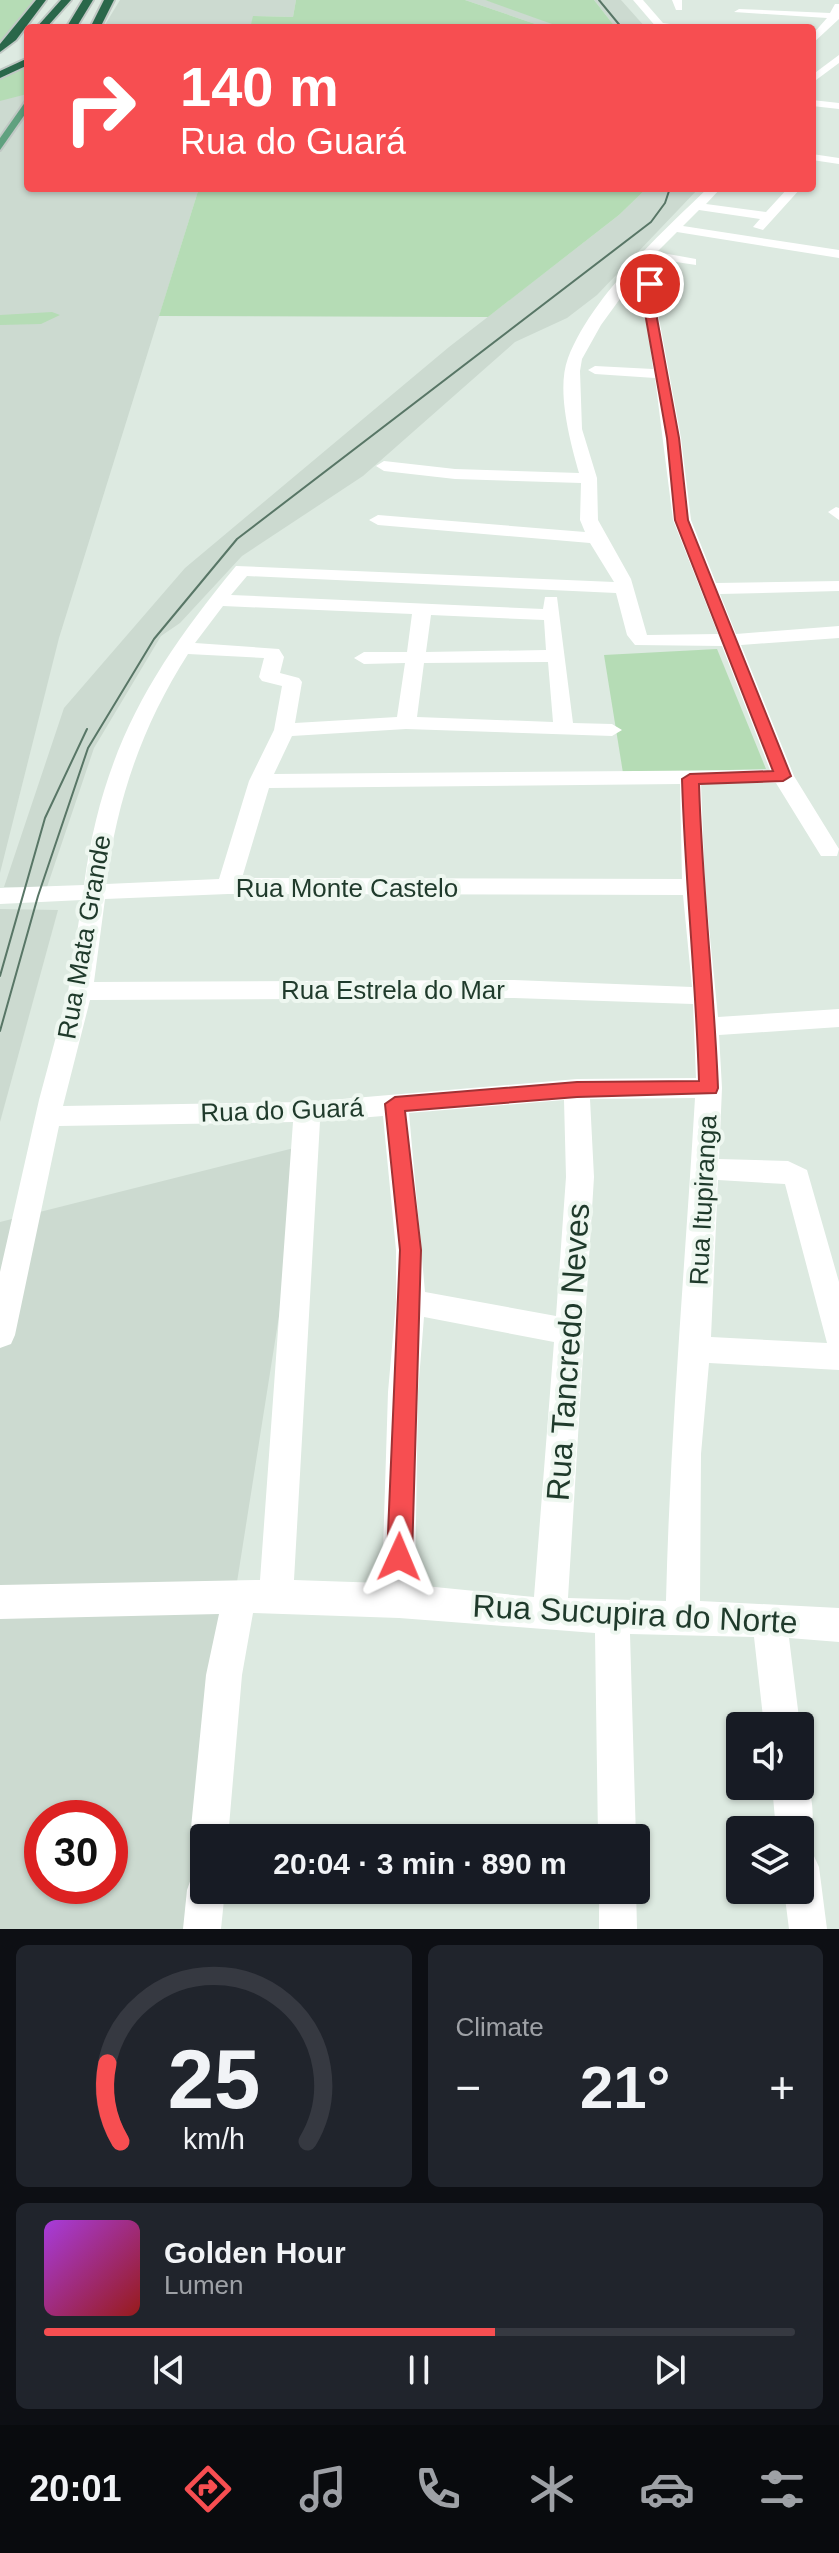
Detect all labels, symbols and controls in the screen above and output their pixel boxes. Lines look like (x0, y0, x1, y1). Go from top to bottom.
text: 140 m (180, 55, 339, 118)
icon: right (48, 56, 152, 160)
text: Rua do Guará (180, 121, 406, 162)
pin (616, 250, 684, 318)
icon: arrive (628, 262, 672, 306)
street label: Rua Mata Grande (51, 833, 117, 1041)
street label: Rua Monte Castelo (236, 873, 458, 903)
street label: Rua Estrela do Mar (281, 975, 505, 1005)
street label: Rua do Guará (200, 1092, 365, 1128)
street label: Rua Itupiranga (684, 1114, 722, 1286)
street label: Rua Tancredo Neves (540, 1202, 596, 1502)
position arrow (357, 1515, 441, 1599)
street label: Rua Sucupira do Norte (472, 1588, 798, 1640)
map controls (726, 1712, 814, 1904)
button: sound (726, 1712, 814, 1800)
speed limit sign: 30 (24, 1800, 128, 1904)
button: layers (726, 1816, 814, 1904)
text: 20:04 · 3 min · 890 m (273, 1847, 567, 1880)
text: Climate (456, 2012, 544, 2042)
text: 25 (167, 2033, 260, 2126)
text: 21° (580, 2054, 671, 2121)
text: − (456, 2063, 481, 2112)
text: + (769, 2063, 795, 2112)
text: km/h (183, 2123, 245, 2155)
text: Golden Hour (164, 2236, 346, 2269)
text: Lumen (164, 2270, 244, 2300)
icon: previous (147, 2348, 191, 2392)
icon: pause (397, 2348, 441, 2392)
icon: next (648, 2348, 692, 2392)
icon: directions (180, 2461, 236, 2517)
icon: music (295, 2461, 351, 2517)
icon: phone (410, 2461, 466, 2517)
icon: climate (524, 2461, 580, 2517)
icon: car (639, 2461, 695, 2517)
icon: filters (754, 2461, 810, 2517)
text: 20:01 (29, 2468, 121, 2509)

